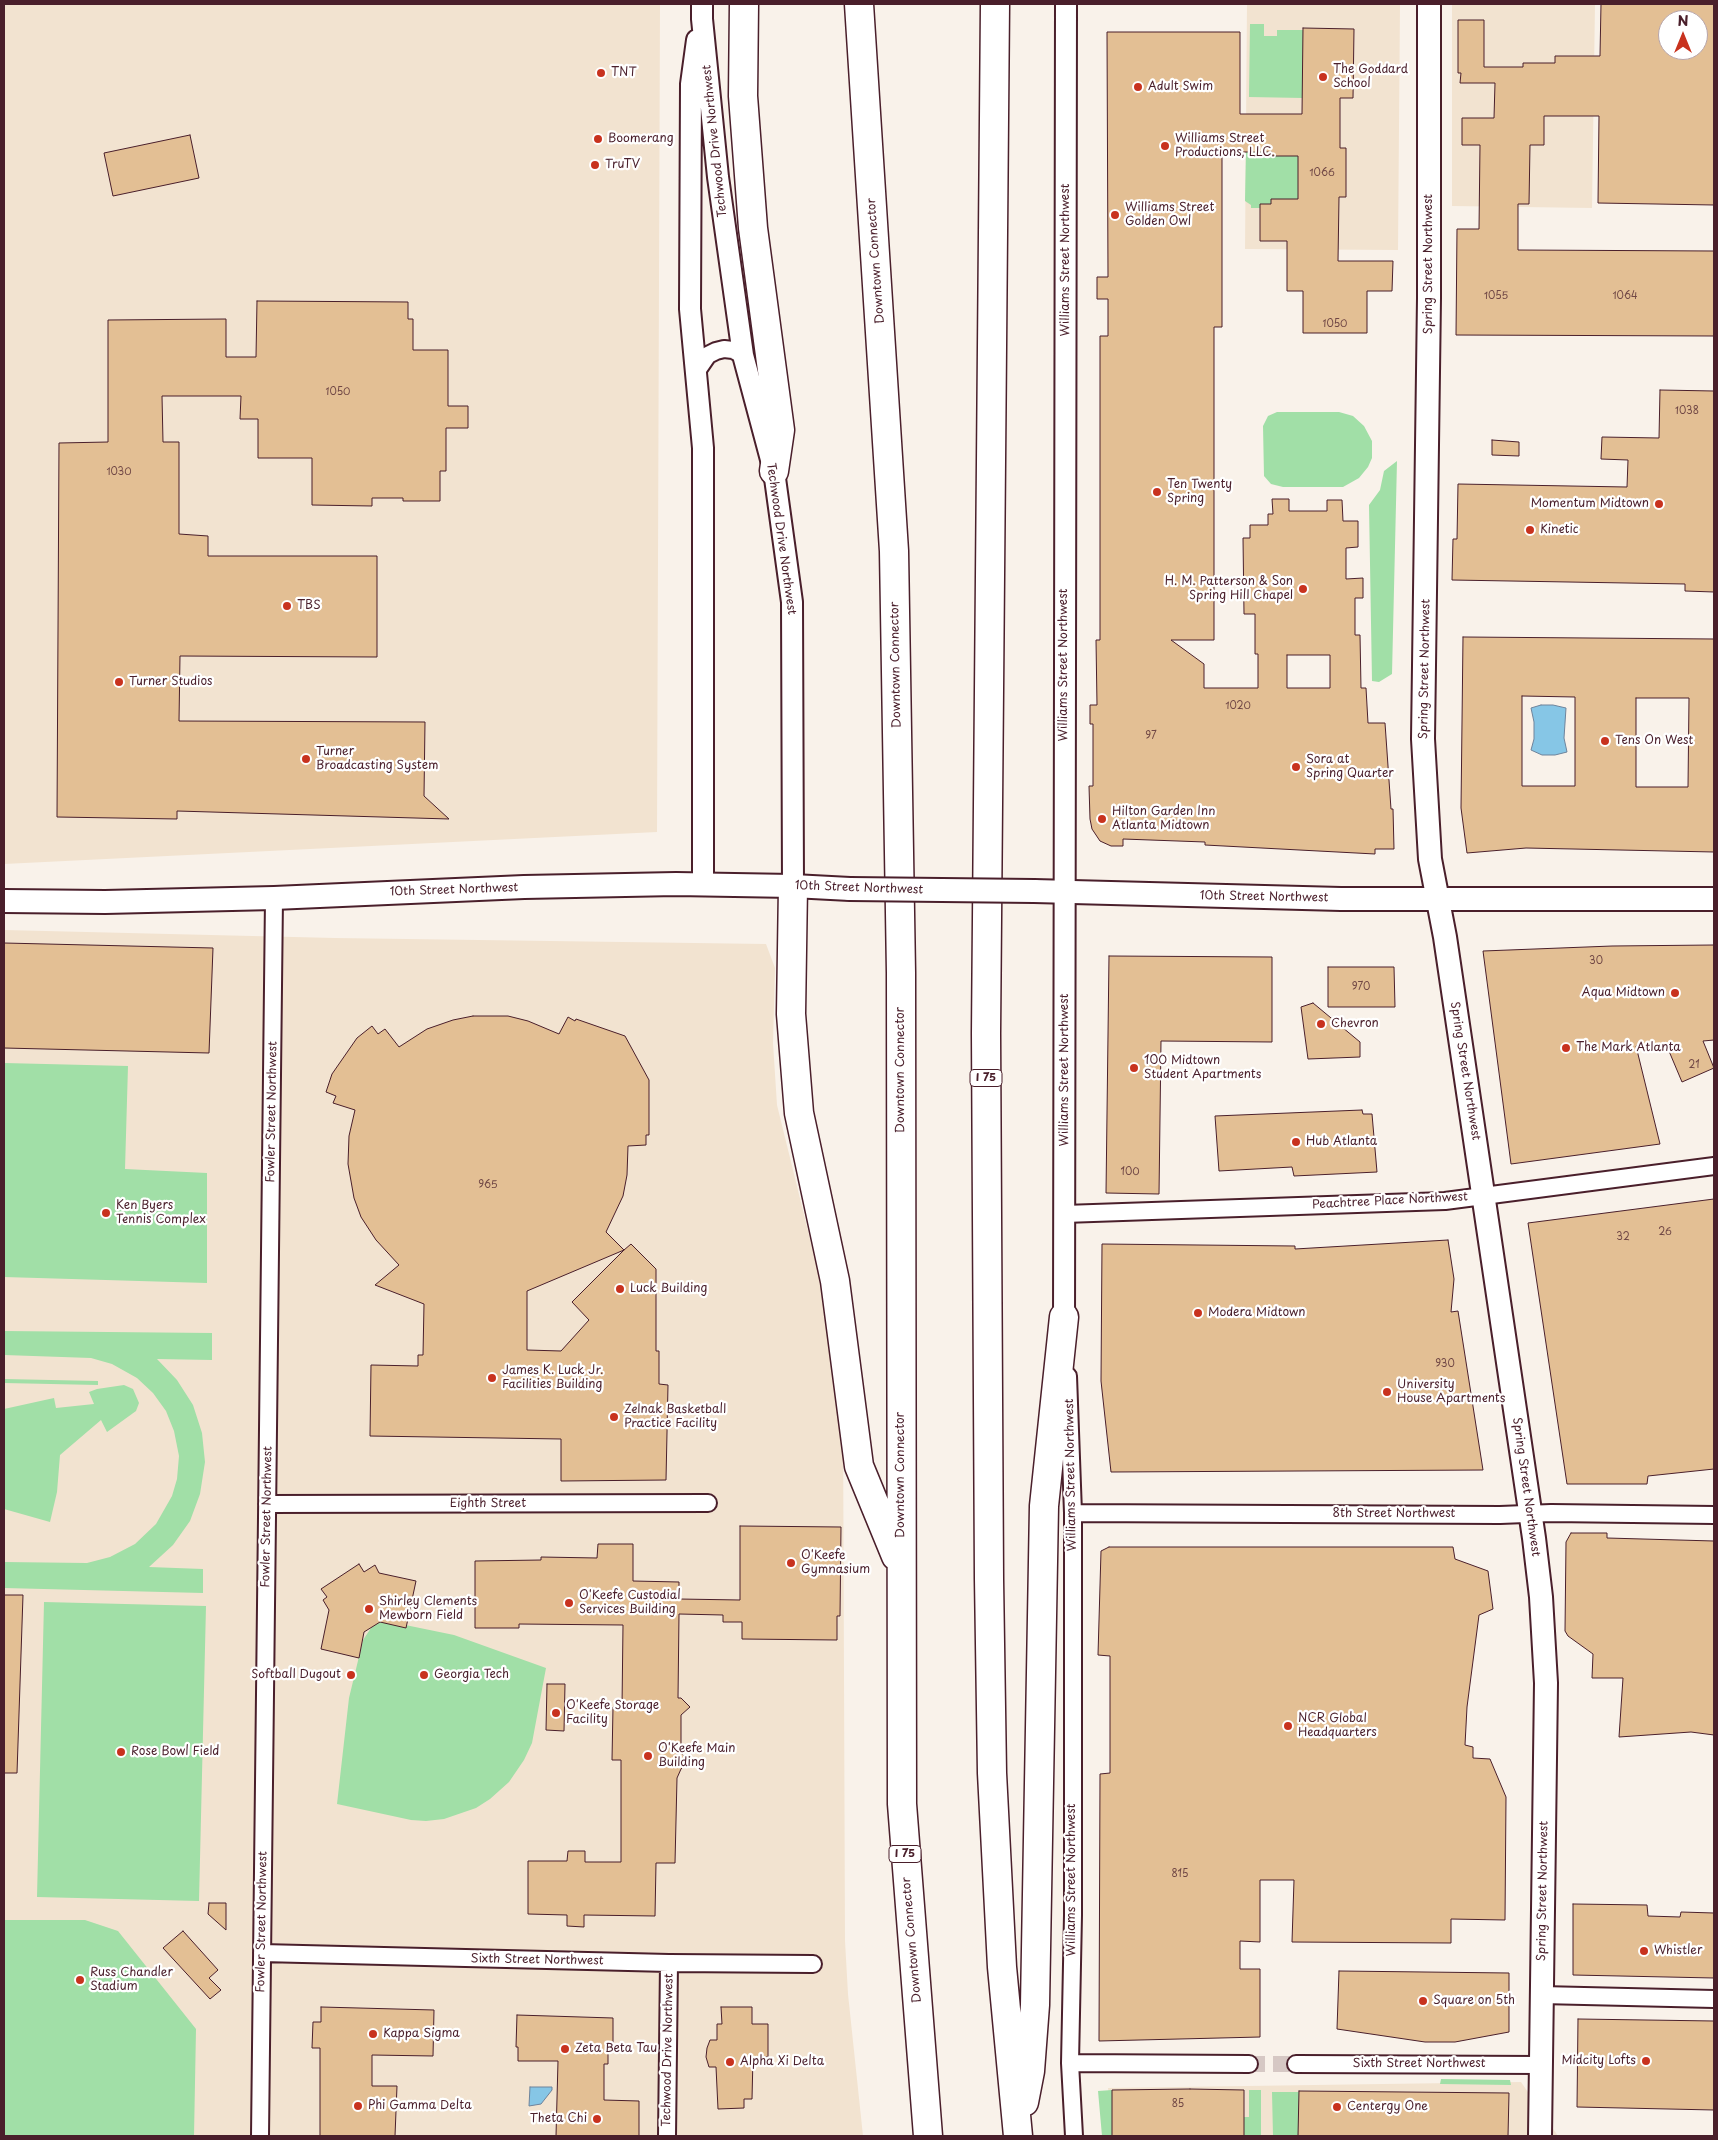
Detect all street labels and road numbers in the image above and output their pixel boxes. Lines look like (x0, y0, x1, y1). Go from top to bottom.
street label: Techwood Drive Northwest (700, 64, 730, 218)
street label: Williams Street Northwest (1059, 184, 1073, 336)
street label: Spring Street Northwest (1422, 194, 1436, 334)
street label: Downtown Connector (864, 197, 888, 325)
street label: Techwood Drive Northwest (763, 462, 799, 616)
street label: Williams Street Northwest (1057, 589, 1071, 741)
street label: Spring Street Northwest (1417, 599, 1433, 739)
street label: Downtown Connector (888, 602, 904, 728)
street label: 10th Street Northwest (795, 879, 923, 897)
street label: 10th Street Northwest (390, 881, 518, 899)
street label: 10th Street Northwest (1200, 889, 1328, 905)
street label: Williams Street Northwest (1058, 994, 1072, 1146)
street label: Spring Street Northwest (1447, 1001, 1483, 1141)
street label: Downtown Connector (894, 1007, 908, 1133)
street label: Fowler Street Northwest (264, 1041, 280, 1183)
road number: I 75 (970, 1070, 1002, 1086)
street label: Peachtree Place Northwest (1312, 1190, 1468, 1212)
street label: Williams Street Northwest (1062, 1398, 1080, 1552)
street label: Downtown Connector (894, 1412, 908, 1538)
street label: Spring Street Northwest (1509, 1417, 1543, 1557)
street label: Fowler Street Northwest (259, 1446, 275, 1588)
street label: Eighth Street (450, 1497, 526, 1511)
street label: 8th Street Northwest (1333, 1507, 1455, 1521)
street label: Williams Street Northwest (1065, 1804, 1079, 1956)
street label: Spring Street Northwest (1535, 1821, 1551, 1961)
road number: I 75 (889, 1846, 921, 1862)
street label: Fowler Street Northwest (254, 1851, 270, 1993)
street label: Downtown Connector (899, 1876, 925, 2004)
street label: Sixth Street Northwest (470, 1952, 604, 1968)
street label: Techwood Drive Northwest (659, 1973, 677, 2127)
street label: Sixth Street Northwest (1352, 2057, 1486, 2071)

